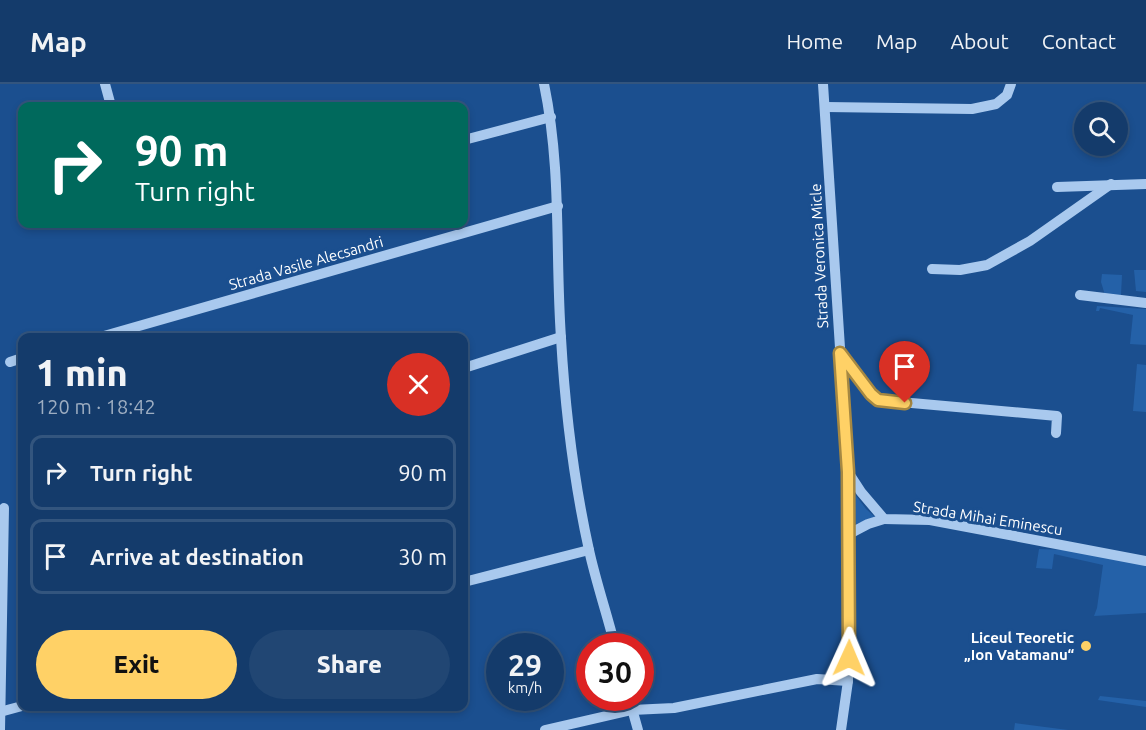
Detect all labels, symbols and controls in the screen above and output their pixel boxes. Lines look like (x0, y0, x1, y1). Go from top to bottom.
text: Map (30, 26, 87, 57)
text: Home (786, 29, 843, 53)
text: Map (876, 29, 917, 53)
text: About (950, 29, 1009, 53)
text: Contact (1042, 29, 1116, 53)
map controls (1074, 102, 1128, 156)
button: search (1074, 102, 1128, 156)
icon: right (36, 126, 114, 204)
text: 90 m (135, 127, 229, 174)
text: Turn right (135, 176, 255, 206)
street label: Strada Veronica Micle (807, 183, 831, 329)
street label: Strada Vasile Alecsandri (227, 233, 385, 293)
pin (879, 341, 930, 403)
icon: arrive (888, 350, 921, 383)
text: 1 min (36, 352, 128, 393)
button: close (387, 353, 450, 416)
text: 120 m · 18:42 (36, 395, 156, 418)
icon: right (39, 456, 72, 489)
text: Turn right (90, 460, 192, 485)
text: 90 m (398, 460, 447, 485)
street label: Strada Mihai Eminescu (912, 498, 1064, 538)
icon: arrive (39, 540, 72, 573)
text: Arrive at destination (90, 544, 304, 569)
text: 30 m (398, 544, 447, 569)
position arrow (817, 626, 881, 690)
place label: Liceul Teoretic „Ion Vatamanu“ (964, 629, 1074, 663)
button: Exit (36, 630, 237, 699)
button: Share (249, 630, 450, 699)
speed limit sign: 30 (576, 633, 654, 711)
marker: Liceul Teoretic „Ion Vatamanu“ (1079, 639, 1093, 653)
text: 29 (508, 648, 542, 682)
text: km/h (508, 679, 542, 696)

